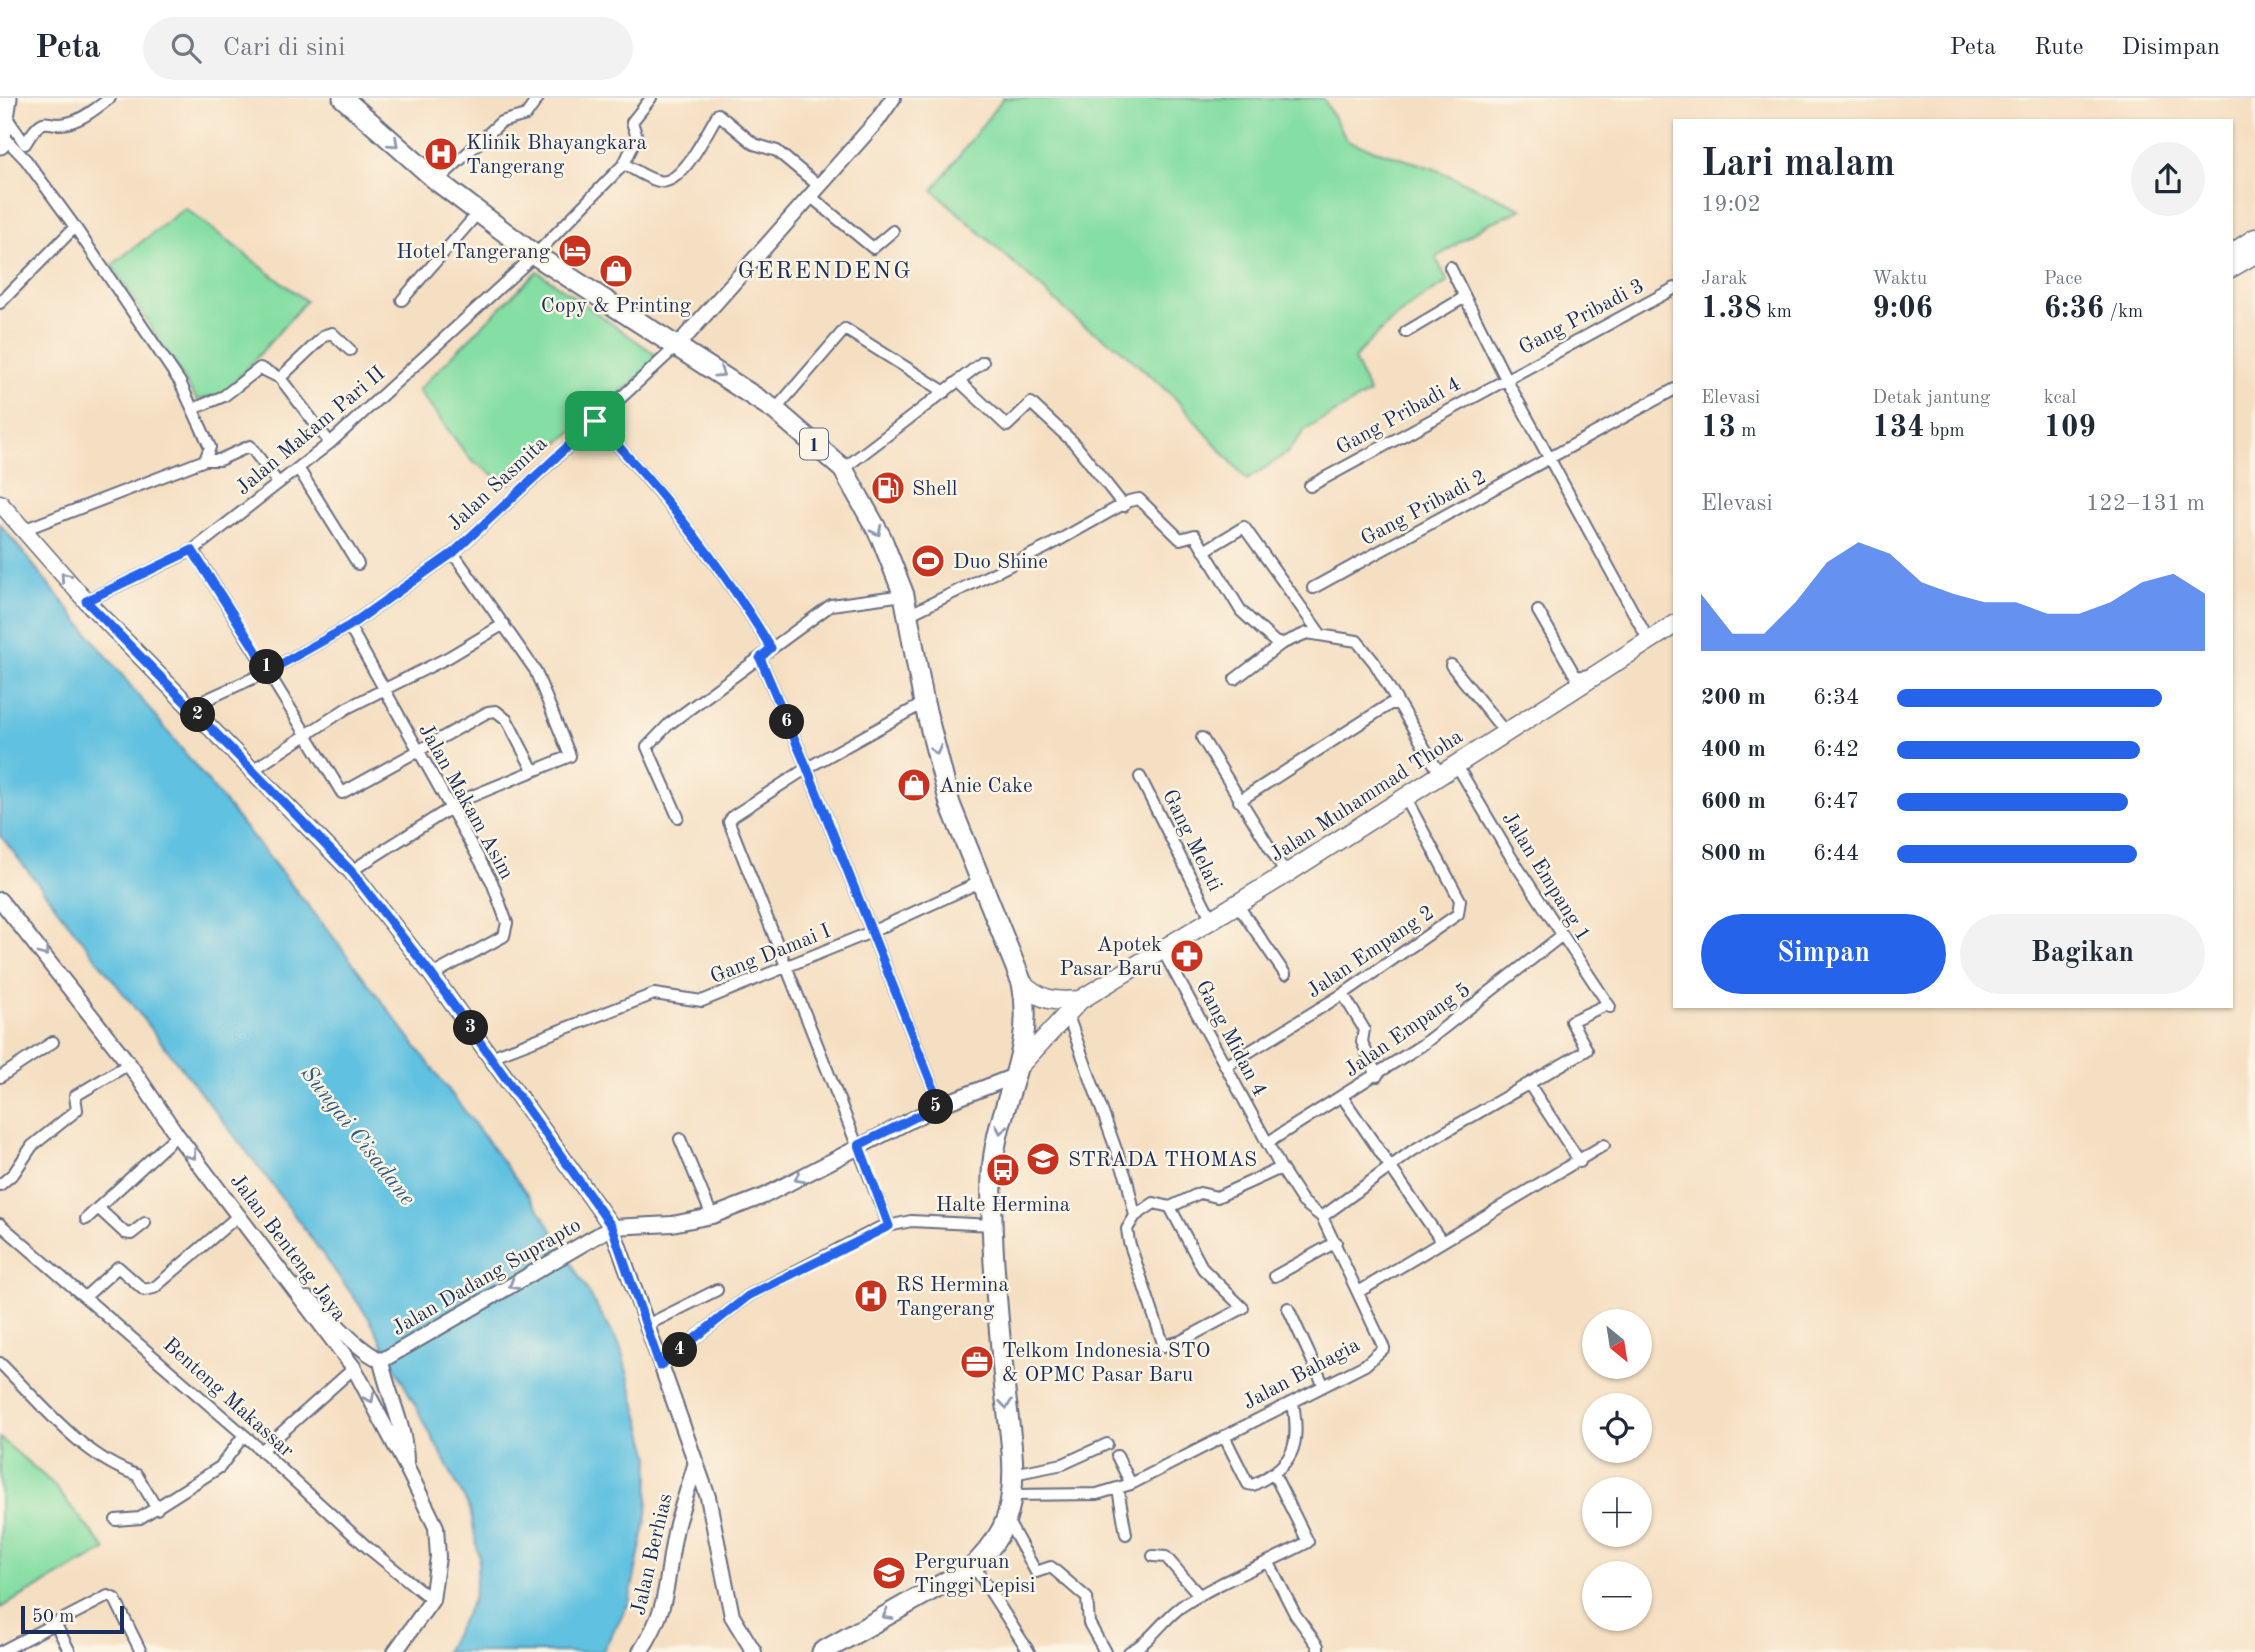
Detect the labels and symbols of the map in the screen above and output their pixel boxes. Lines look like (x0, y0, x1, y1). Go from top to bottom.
place label: Klinik Bhayangkara Tangerang (466, 133, 647, 178)
one-way arrow (386, 135, 399, 148)
hospital icon: Klinik Bhayangkara Tangerang (422, 135, 460, 173)
hotel icon: Hotel Tangerang (556, 232, 594, 270)
place label: Hotel Tangerang (396, 242, 551, 263)
shop icon: Copy & Printing (597, 252, 635, 290)
district label: GERENDENG (737, 260, 913, 284)
street label: Gang Pribadi 3 (1516, 276, 1648, 359)
place label: Copy & Printing (541, 296, 692, 317)
street label: Jalan Makam Pari II (232, 363, 389, 499)
one-way arrow (712, 365, 725, 377)
street label: Gang Pribadi 4 (1333, 374, 1464, 459)
pin (565, 391, 625, 451)
road number: 1 (800, 428, 828, 460)
street label: Jalan Sasmita (444, 433, 552, 535)
street label: Gang Pribadi 2 (1358, 467, 1490, 550)
fuel station icon: Shell (869, 469, 907, 507)
place label: Shell (912, 479, 958, 500)
one-way arrow (869, 524, 883, 536)
sports icon: Duo Shine (909, 542, 947, 580)
place label: Duo Shine (953, 552, 1048, 573)
one-way arrow (61, 572, 73, 585)
pin: 1 (250, 650, 284, 684)
pin: 2 (180, 698, 216, 732)
pin: 6 (770, 704, 804, 740)
street label: Jalan Makam Asim (414, 720, 517, 883)
street label: Jalan Muhammad Thoha (1267, 726, 1467, 866)
one-way arrow (928, 744, 942, 756)
shop icon: Anie Cake (895, 766, 933, 804)
place label: Anie Cake (939, 776, 1033, 797)
street label: Gang Melati (1158, 786, 1225, 895)
street label: Jalan Empang 1 (1498, 808, 1594, 945)
street label: Jalan Empang 2 (1304, 902, 1438, 1002)
street label: Gang Damai I (707, 921, 834, 988)
place label: Apotek Pasar Baru (1060, 935, 1162, 980)
pharmacy icon: Apotek Pasar Baru (1168, 937, 1206, 975)
one-way arrow (35, 944, 48, 957)
street label: Gang Midan 4 (1191, 977, 1270, 1100)
street label: Jalan Empang 5 (1341, 979, 1475, 1081)
pin: 3 (454, 1010, 489, 1046)
water label: Sungai Cisadane (296, 1062, 419, 1211)
pin: 5 (918, 1090, 954, 1124)
one-way arrow (994, 1123, 1009, 1135)
school or university icon: STRADA THOMAS (1024, 1140, 1062, 1178)
one-way arrow (184, 1148, 197, 1160)
place label: STRADA THOMAS (1068, 1150, 1257, 1171)
bus stop icon: Halte Hermina (984, 1151, 1022, 1189)
one-way arrow (793, 1169, 806, 1183)
street label: Jalan Benteng Jaya (226, 1170, 350, 1325)
place label: Halte Hermina (936, 1195, 1070, 1216)
street label: Jalan Dadang Suprapto (389, 1215, 585, 1340)
place label: RS Hermina Tangerang (896, 1275, 1009, 1320)
one-way arrow (508, 1277, 520, 1290)
hospital icon: RS Hermina Tangerang (852, 1277, 890, 1315)
north arrow (1582, 1309, 1652, 1379)
pin: 4 (662, 1332, 698, 1368)
street label: Benteng Makassar (159, 1334, 298, 1462)
street label: Jalan Bahagia (1240, 1335, 1364, 1414)
place label: Telkom Indonesia STO & OPMC Pasar Baru (1002, 1341, 1211, 1386)
office icon: Telkom Indonesia STO & OPMC Pasar Baru (958, 1343, 996, 1381)
one-way arrow (362, 1391, 375, 1403)
one-way arrow (998, 1399, 1013, 1410)
street label: Jalan Berhias (628, 1491, 677, 1617)
place label: Perguruan Tinggi Lepisi (914, 1552, 1035, 1597)
school or university icon: Perguruan Tinggi Lepisi (870, 1554, 908, 1592)
scale bar (21, 1603, 124, 1635)
one-way arrow (881, 1607, 894, 1620)

